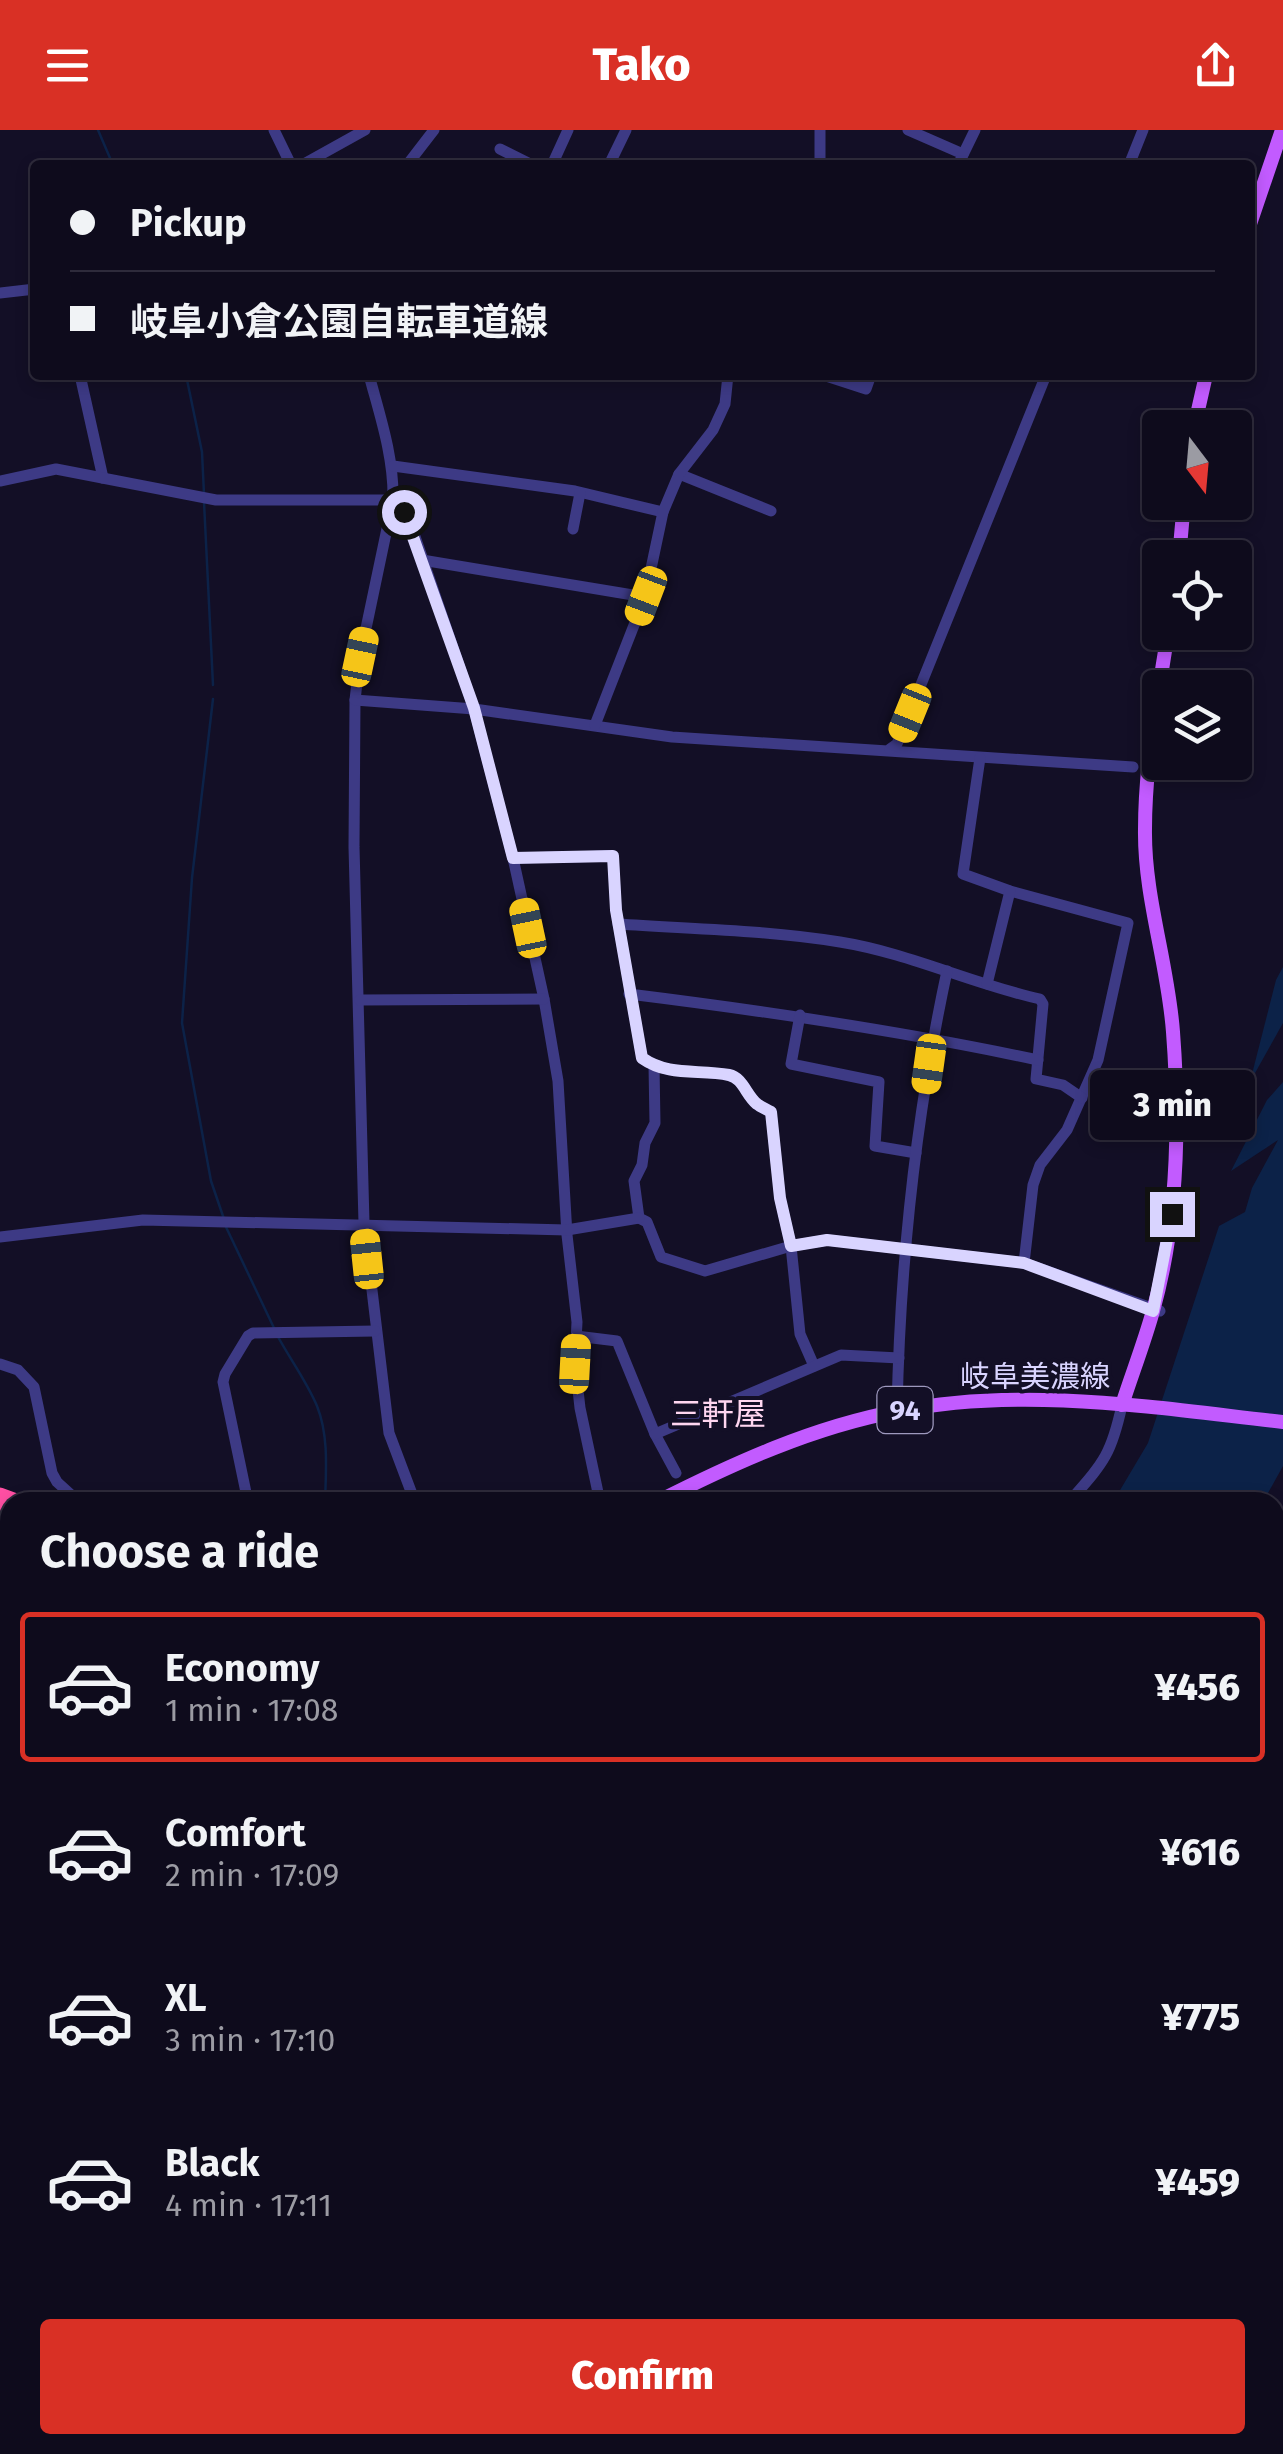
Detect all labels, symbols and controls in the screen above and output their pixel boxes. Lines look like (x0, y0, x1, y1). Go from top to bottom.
icon: menu (40, 38, 95, 93)
text: Tako (592, 38, 691, 92)
icon: share (1188, 38, 1243, 93)
text: Pickup (130, 200, 247, 246)
text: 岐阜小倉公園自転車道線 (130, 299, 548, 345)
north arrow (1142, 410, 1252, 520)
map controls (1142, 410, 1252, 780)
route start (382, 490, 427, 535)
button: locate (1142, 540, 1252, 650)
car (621, 563, 671, 629)
car (339, 625, 381, 689)
button: layers (1142, 670, 1252, 780)
car (885, 680, 935, 746)
car (507, 896, 549, 960)
car (910, 1032, 948, 1096)
callout: 3 min (1090, 1069, 1254, 1139)
text: 3 min (1133, 1086, 1212, 1124)
route end (1150, 1192, 1195, 1237)
car (349, 1228, 385, 1290)
car (558, 1333, 592, 1395)
street label: 岐阜美濃線 (960, 1359, 1110, 1395)
road number: 94 (878, 1387, 932, 1433)
district label: 三軒屋 (670, 1395, 766, 1433)
text: Choose a ride (40, 1525, 319, 1579)
icon: car (45, 1642, 135, 1732)
text: Economy (165, 1645, 320, 1691)
text: ¥456 (1155, 1664, 1240, 1710)
text: 1 min · 17:08 (165, 1691, 338, 1729)
icon: car (45, 1807, 135, 1897)
text: Comfort (165, 1810, 306, 1856)
text: ¥616 (1160, 1829, 1240, 1875)
text: 2 min · 17:09 (165, 1856, 339, 1894)
icon: car (45, 1972, 135, 2062)
text: XL (165, 1975, 207, 2021)
text: ¥775 (1162, 1994, 1240, 2040)
text: 3 min · 17:10 (165, 2021, 335, 2059)
icon: car (45, 2137, 135, 2227)
text: Black (165, 2140, 260, 2186)
text: ¥459 (1155, 2159, 1240, 2205)
text: 4 min · 17:11 (165, 2186, 332, 2224)
button: Confirm (40, 2319, 1245, 2434)

